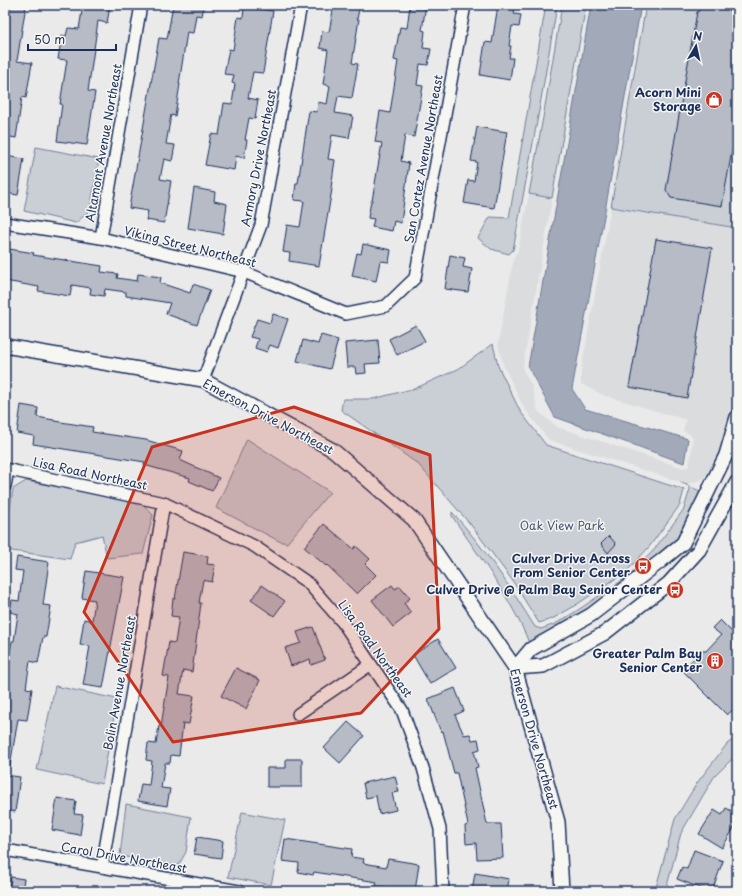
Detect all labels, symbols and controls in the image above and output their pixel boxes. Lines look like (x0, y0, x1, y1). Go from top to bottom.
scale bar (28, 26, 116, 52)
north arrow (676, 26, 716, 66)
text: N (692, 27, 704, 45)
text: 50 m (34, 30, 65, 48)
street label: Altamont Avenue Northeast (80, 62, 126, 224)
street label: San Cortez Avenue Northeast (399, 73, 447, 244)
place label: Acorn Mini Storage (635, 83, 702, 115)
street label: Armory Drive Northeast (236, 87, 280, 228)
shop icon: Acorn Mini Storage (704, 90, 724, 110)
street label: Viking Street Northeast (122, 221, 258, 271)
street label: Emerson Drive Northeast (200, 374, 337, 458)
street label: Lisa Road Northeast (31, 452, 149, 494)
park label: Oak View Park (520, 516, 604, 534)
place label: Culver Drive Across From Senior Center (512, 549, 631, 581)
bus stop icon: Culver Drive Across From Senior Center (633, 556, 653, 576)
place label: Culver Drive @ Palm Bay Senior Center (426, 580, 663, 598)
bus stop icon: Culver Drive @ Palm Bay Senior Center (665, 580, 685, 600)
street label: Lisa Road Northeast (334, 596, 417, 701)
street label: Bolin Avenue Northeast (98, 614, 140, 751)
place label: Greater Palm Bay Senior Center (592, 644, 703, 676)
building icon: Greater Palm Bay Senior Center (705, 651, 725, 671)
street label: Emerson Drive Northeast (506, 666, 564, 811)
street label: Carol Drive Northeast (60, 837, 189, 877)

